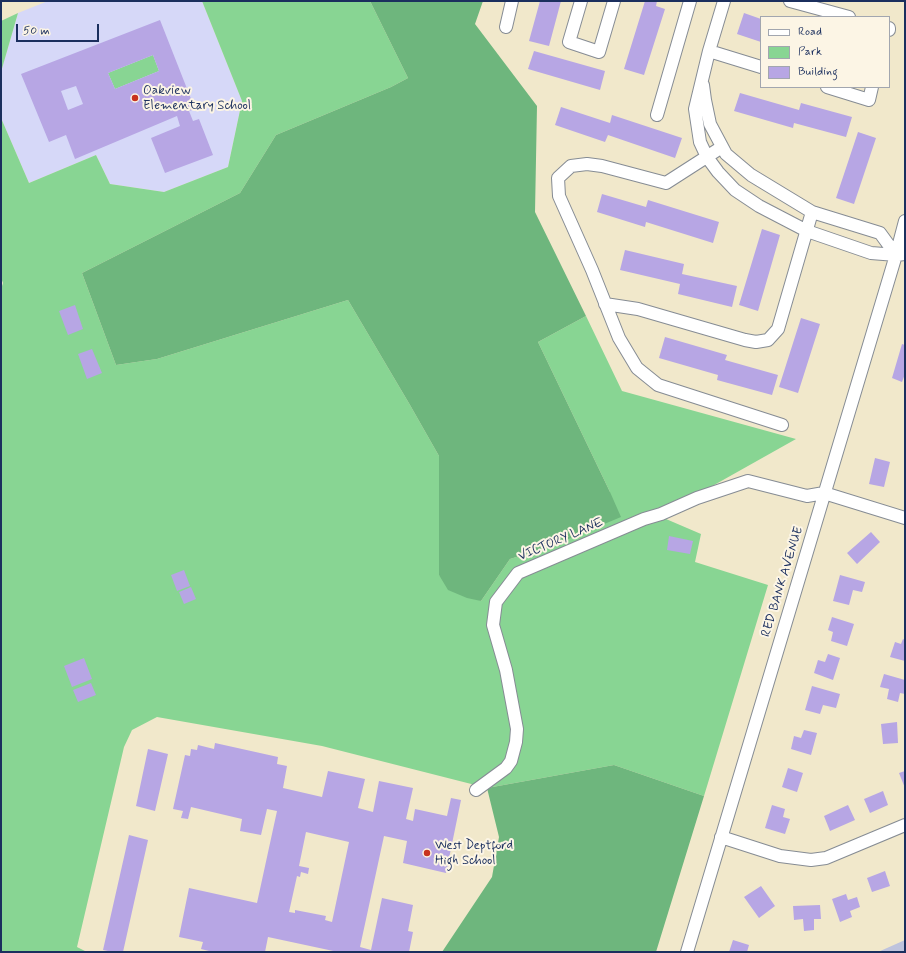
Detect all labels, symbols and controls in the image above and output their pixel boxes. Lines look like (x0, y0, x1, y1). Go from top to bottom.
scale bar (18, 16, 101, 42)
legend (760, 16, 890, 88)
text: 50 m (23, 23, 50, 39)
text: Road (798, 24, 822, 40)
text: Park (798, 44, 822, 60)
text: Building (798, 64, 838, 80)
place label: Oakview Elementary School (143, 83, 251, 114)
marker: Oakview Elementary School (130, 93, 140, 103)
street label: VICTORY LANE (516, 515, 606, 565)
street label: RED BANK AVENUE (759, 525, 807, 639)
place label: West Deptford High School (435, 838, 513, 869)
marker: West Deptford High School (422, 848, 432, 858)

